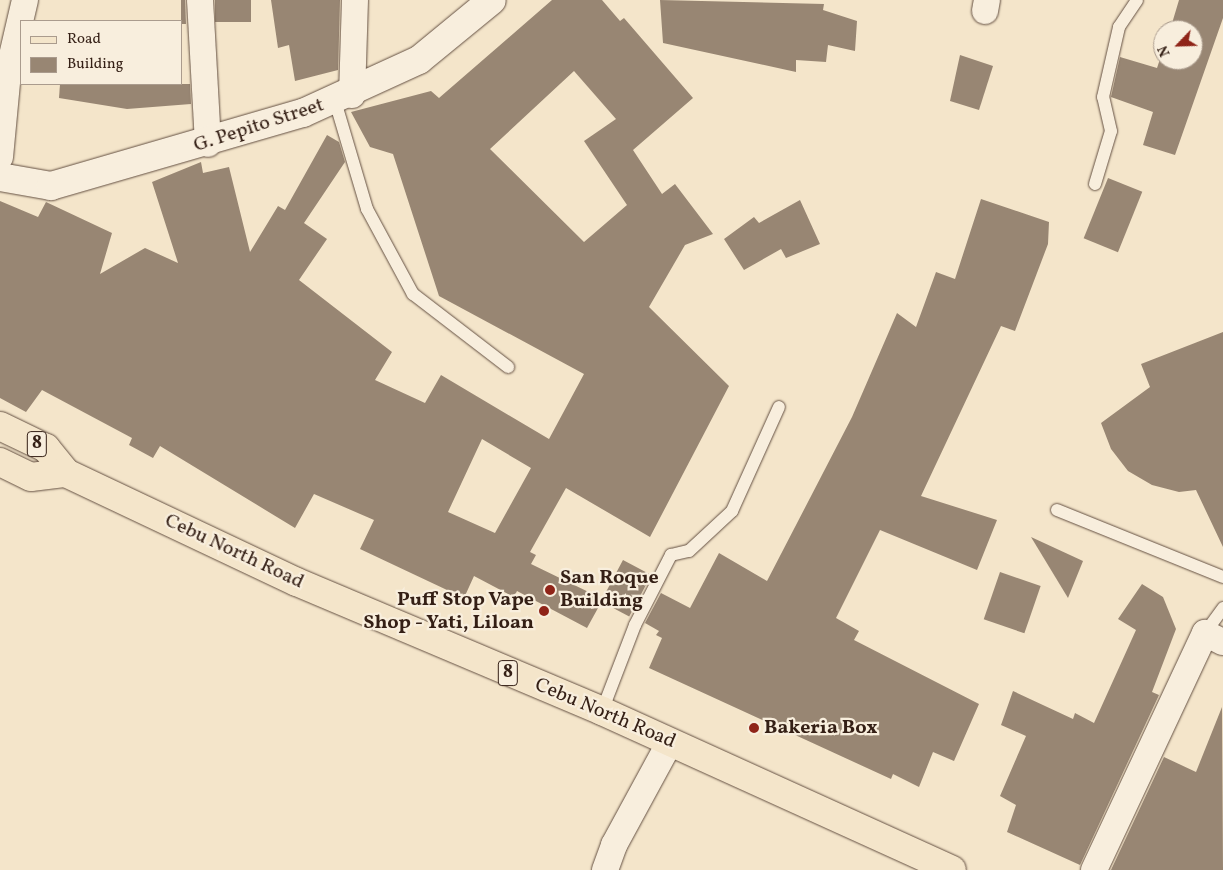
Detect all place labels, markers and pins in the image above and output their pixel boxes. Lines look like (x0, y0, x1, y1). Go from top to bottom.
place label: San Roque Building (560, 566, 659, 613)
marker: San Roque Building (544, 584, 556, 596)
place label: Puff Stop Vape Shop - Yati, Liloan (362, 588, 534, 635)
marker: Puff Stop Vape Shop - Yati, Liloan (538, 605, 550, 617)
place label: Bakeria Box (764, 716, 878, 740)
marker: Bakeria Box (748, 722, 760, 734)

